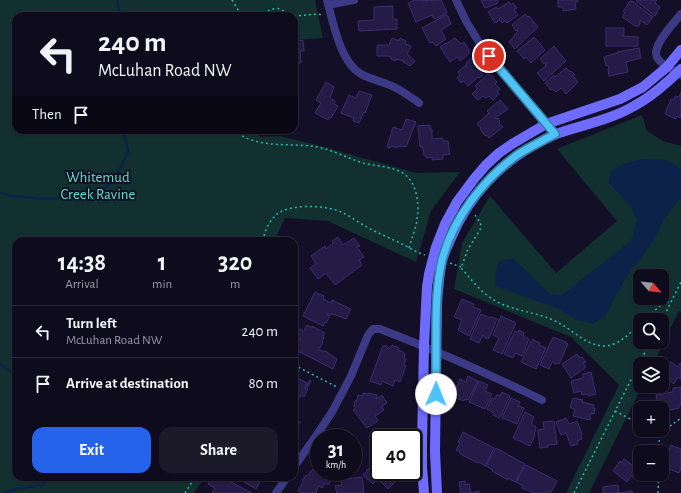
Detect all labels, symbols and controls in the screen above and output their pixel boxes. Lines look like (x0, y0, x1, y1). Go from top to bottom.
icon: left (32, 28, 84, 80)
text: 240 m (98, 29, 167, 57)
pin (472, 39, 506, 73)
icon: arrive (478, 45, 500, 67)
text: McLuhan Road NW (98, 62, 231, 80)
icon: arrive (70, 104, 92, 126)
text: Then (32, 107, 62, 122)
park label: Whitemud Creek Ravine (61, 170, 136, 202)
text: 14:38 (58, 251, 106, 275)
text: 1 (158, 251, 166, 275)
text: 320 (218, 251, 252, 275)
north arrow (633, 269, 669, 305)
map controls (633, 269, 669, 481)
text: Arrival (65, 278, 99, 291)
text: min (152, 278, 172, 291)
text: m (230, 278, 240, 291)
button: search (633, 313, 669, 349)
text: Turn left (66, 316, 117, 331)
icon: left (32, 321, 54, 343)
text: 240 m (242, 324, 278, 339)
text: McLuhan Road NW (66, 334, 162, 347)
button: layers (633, 357, 669, 393)
icon: arrive (32, 373, 54, 395)
position arrow (415, 373, 457, 415)
text: Arrive at destination (66, 376, 189, 391)
text: 80 m (248, 376, 278, 391)
button: + (633, 401, 669, 437)
button: Exit (32, 427, 151, 473)
button: Share (159, 427, 278, 473)
speed limit sign: 40 (370, 429, 422, 481)
text: 31 (328, 440, 344, 460)
button: − (633, 445, 669, 481)
text: km/h (326, 460, 346, 470)

